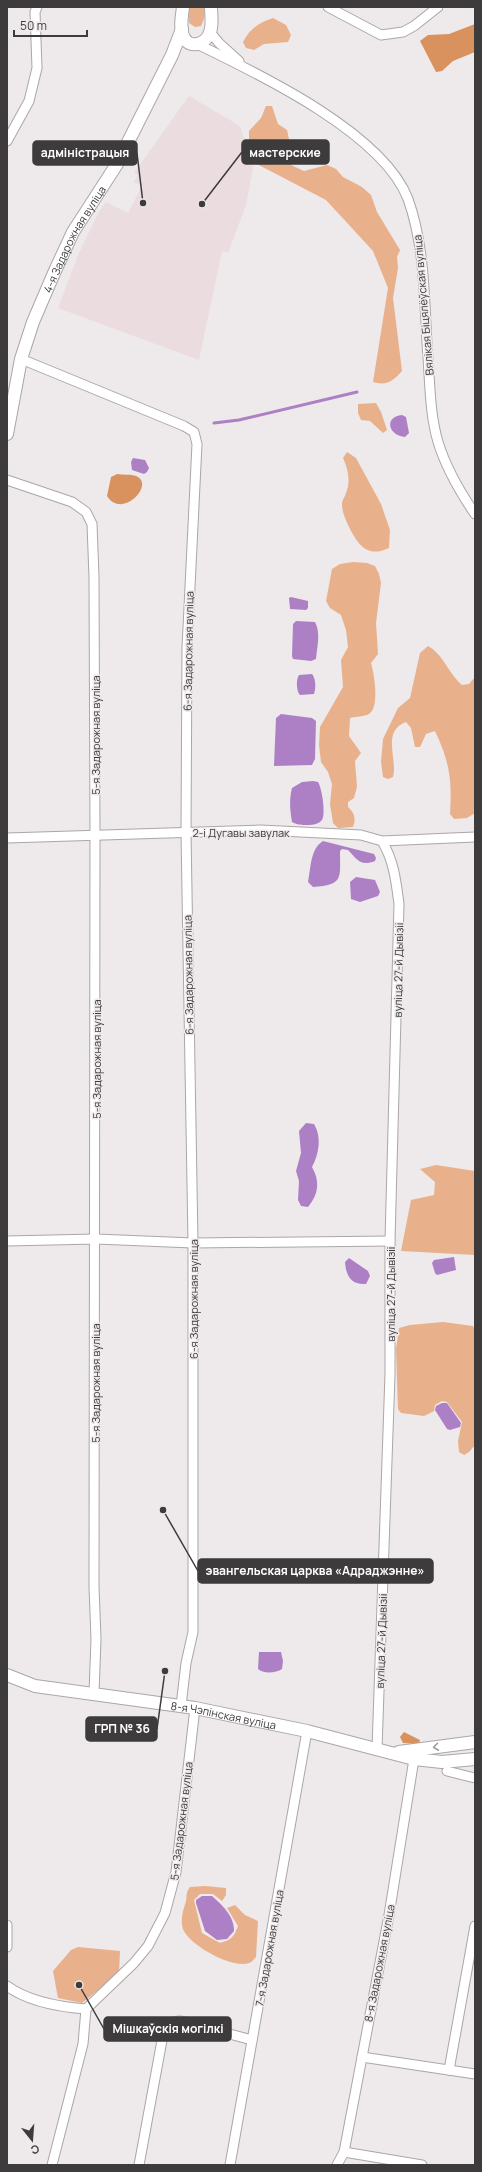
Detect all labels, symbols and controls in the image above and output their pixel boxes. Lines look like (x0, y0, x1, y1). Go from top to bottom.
scale bar (14, 12, 87, 38)
text: 50 m (20, 17, 47, 34)
callout: мастерские (242, 140, 329, 164)
callout: адміністрацыя (33, 141, 137, 165)
text: адміністрацыя (41, 144, 129, 161)
text: мастерские (249, 144, 321, 161)
street label: 4-я Задарожная вуліца (39, 182, 109, 295)
street label: Вялікая Біцялёўская вуліца (409, 234, 437, 376)
street label: 6-я Задарожная вуліца (179, 591, 197, 711)
street label: 5-я Задарожная вуліца (88, 675, 103, 795)
street label: 2-і Дугавы завулак (192, 825, 290, 840)
street label: 6-я Задарожная вуліца (179, 915, 197, 1035)
street label: вуліца 27-й Дывізіі (390, 922, 406, 1018)
street label: 5-я Задарожная вуліца (89, 999, 104, 1119)
street label: 6-я Задарожная вуліца (186, 1239, 201, 1359)
street label: вуліца 27-й Дывізіі (383, 1247, 398, 1341)
street label: 5-я Задарожная вуліца (88, 1323, 103, 1443)
callout: эвангельская царква «Адраджэнне» (198, 1559, 433, 1583)
text: эвангельская царква «Адраджэнне» (205, 1562, 425, 1579)
street label: вуліца 27-й Дывізіі (372, 1593, 390, 1689)
street label: 8-я Чэпінская вуліца (170, 1697, 278, 1732)
callout: ГРП № 36 (86, 1717, 157, 1741)
text: ГРП № 36 (94, 1720, 150, 1737)
one-way arrow (433, 1742, 439, 1751)
street label: 5-я Задарожная вуліца (166, 1761, 196, 1881)
street label: 7-я Задарожная вуліца (251, 1888, 287, 2008)
street label: 8-я Задарожная вуліца (360, 1903, 398, 2023)
callout: Мішкаўскія могілкі (104, 2017, 231, 2041)
text: Мішкаўскія могілкі (112, 2020, 224, 2037)
north arrow (12, 2120, 52, 2160)
text: С (29, 2142, 41, 2158)

